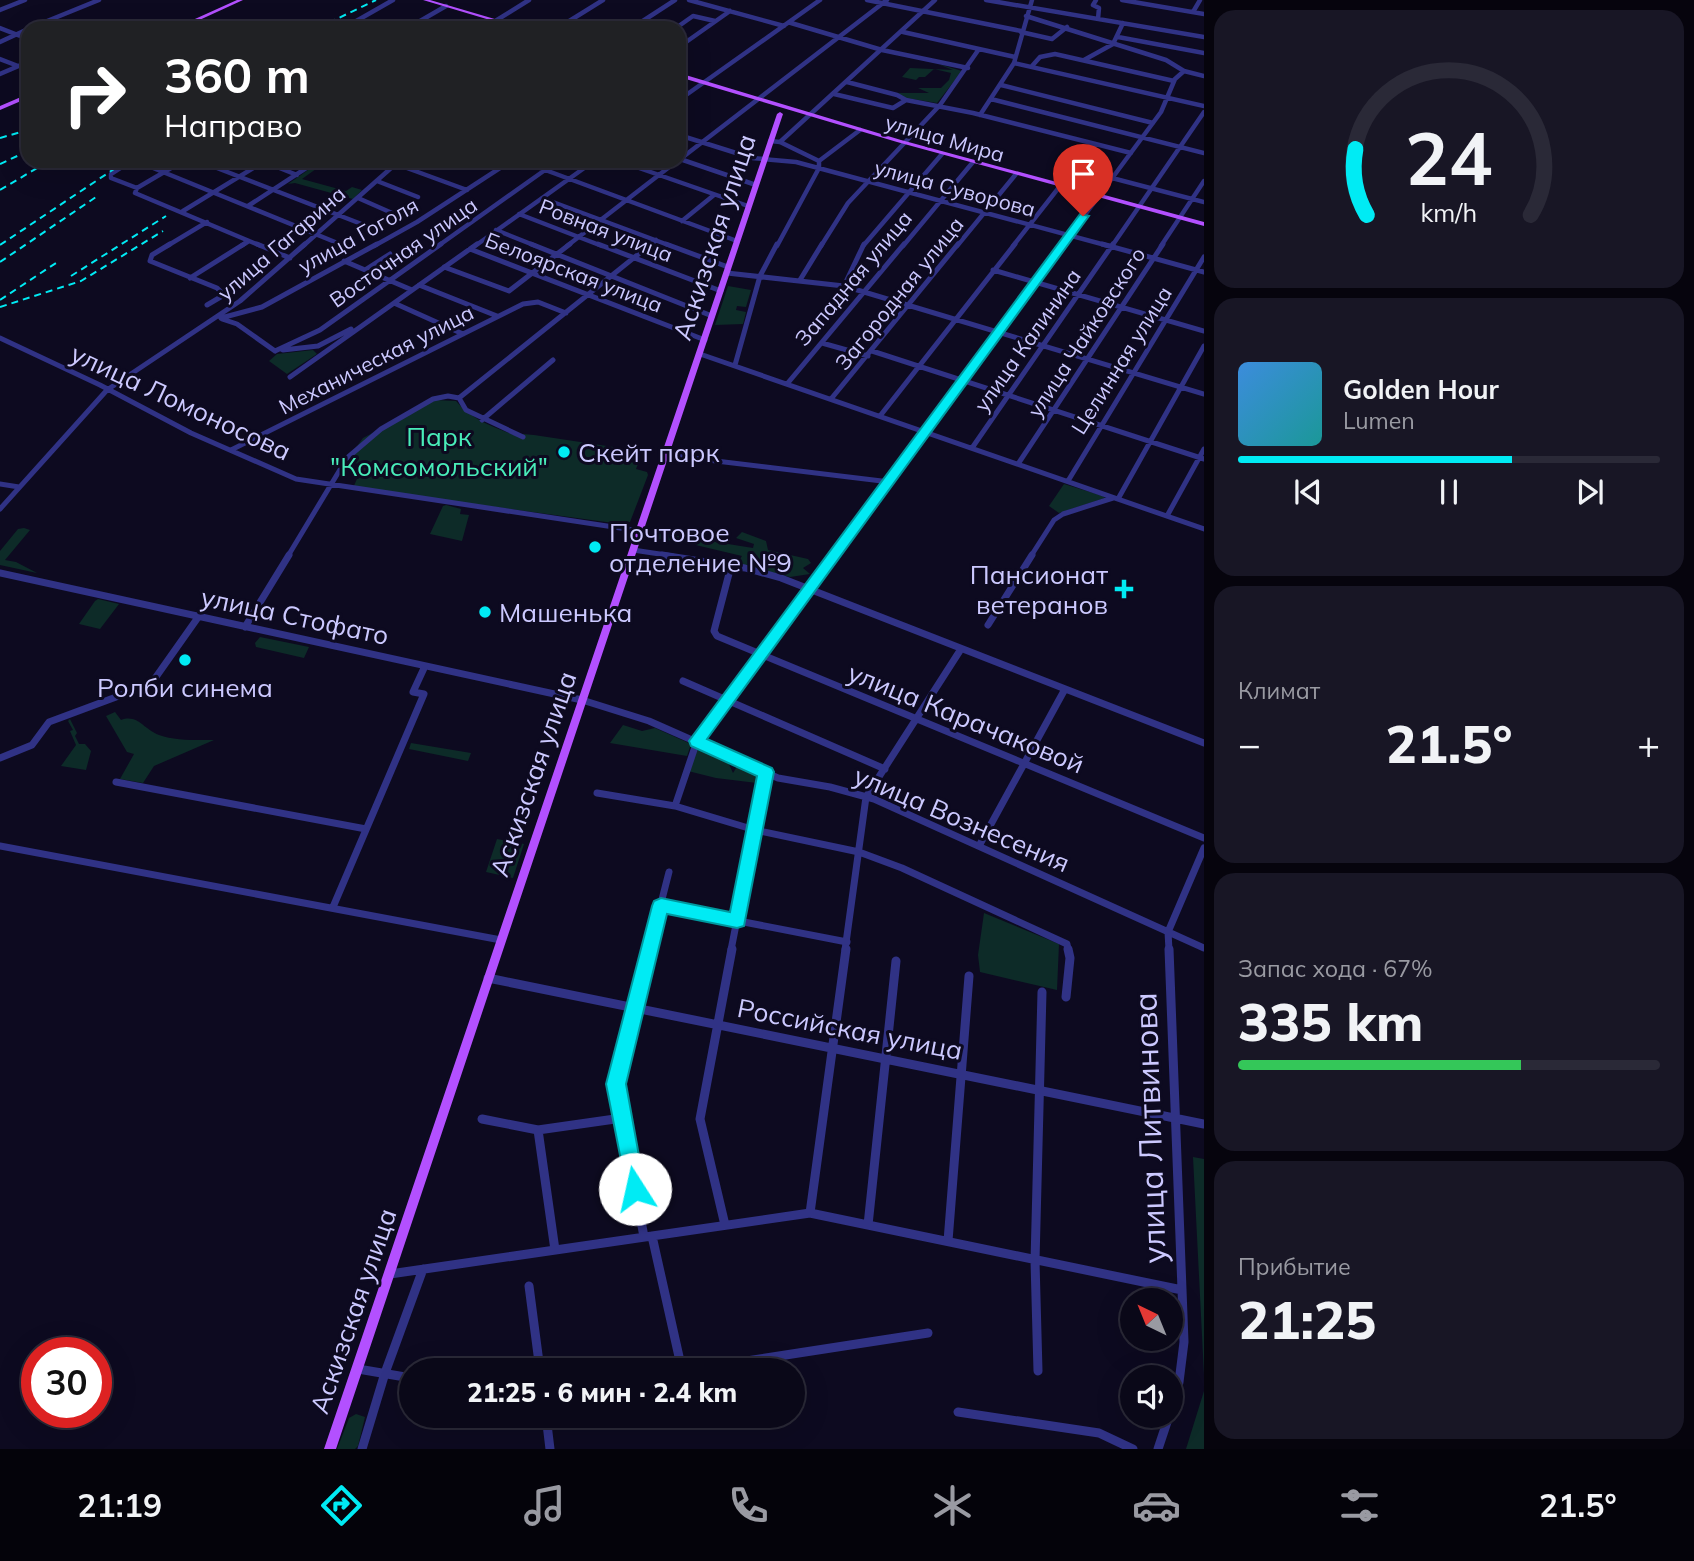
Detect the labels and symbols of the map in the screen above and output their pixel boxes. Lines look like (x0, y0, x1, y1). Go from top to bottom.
street label: улица Мира (882, 109, 1008, 167)
street label: Аскизская улица (665, 130, 763, 344)
pin (1053, 144, 1113, 216)
street label: улица Суворова (872, 154, 1038, 222)
street label: улица Гагарина (212, 180, 350, 306)
street label: улица Гоголя (293, 191, 423, 279)
street label: Восточная улица (324, 191, 482, 313)
street label: Ровная улица (536, 193, 676, 267)
street label: Западная улица (789, 205, 917, 351)
street label: Загородная улица (829, 211, 969, 375)
street label: Белоярская улица (482, 226, 666, 318)
street label: улица Чайковского (1021, 242, 1151, 422)
street label: улица Калинина (968, 264, 1086, 416)
street label: Целинная улица (1065, 281, 1177, 439)
street label: Механическая улица (274, 299, 478, 419)
street label: улица Ломоносова (66, 336, 296, 468)
park label: Парк "Комсомольский" (330, 420, 548, 483)
place label: Скейт парк (578, 436, 719, 469)
marker: Скейт парк (556, 444, 572, 460)
place label: Почтовое отделение №9 (609, 516, 792, 579)
marker: Почтовое отделение №9 (587, 539, 603, 555)
place label: Пансионат ветеранов (970, 558, 1108, 621)
marker: Пансионат ветеранов (1114, 579, 1134, 599)
street label: улица Стофато (198, 580, 392, 652)
place label: Машенька (499, 596, 632, 629)
marker: Машенька (477, 604, 493, 620)
marker: Ролби синема (177, 652, 193, 668)
street label: улица Карачаковой (843, 656, 1089, 780)
street label: Аскизская улица (482, 667, 584, 881)
place label: Ролби синема (97, 671, 273, 704)
street label: улица Вознесения (849, 759, 1075, 879)
street label: Российская улица (735, 991, 965, 1067)
street label: улица Литвинова (1124, 992, 1174, 1264)
position arrow (598, 1152, 672, 1226)
street label: Аскизская улица (302, 1204, 404, 1418)
north arrow (1120, 1288, 1183, 1351)
speed limit sign: 30 (21, 1337, 112, 1428)

